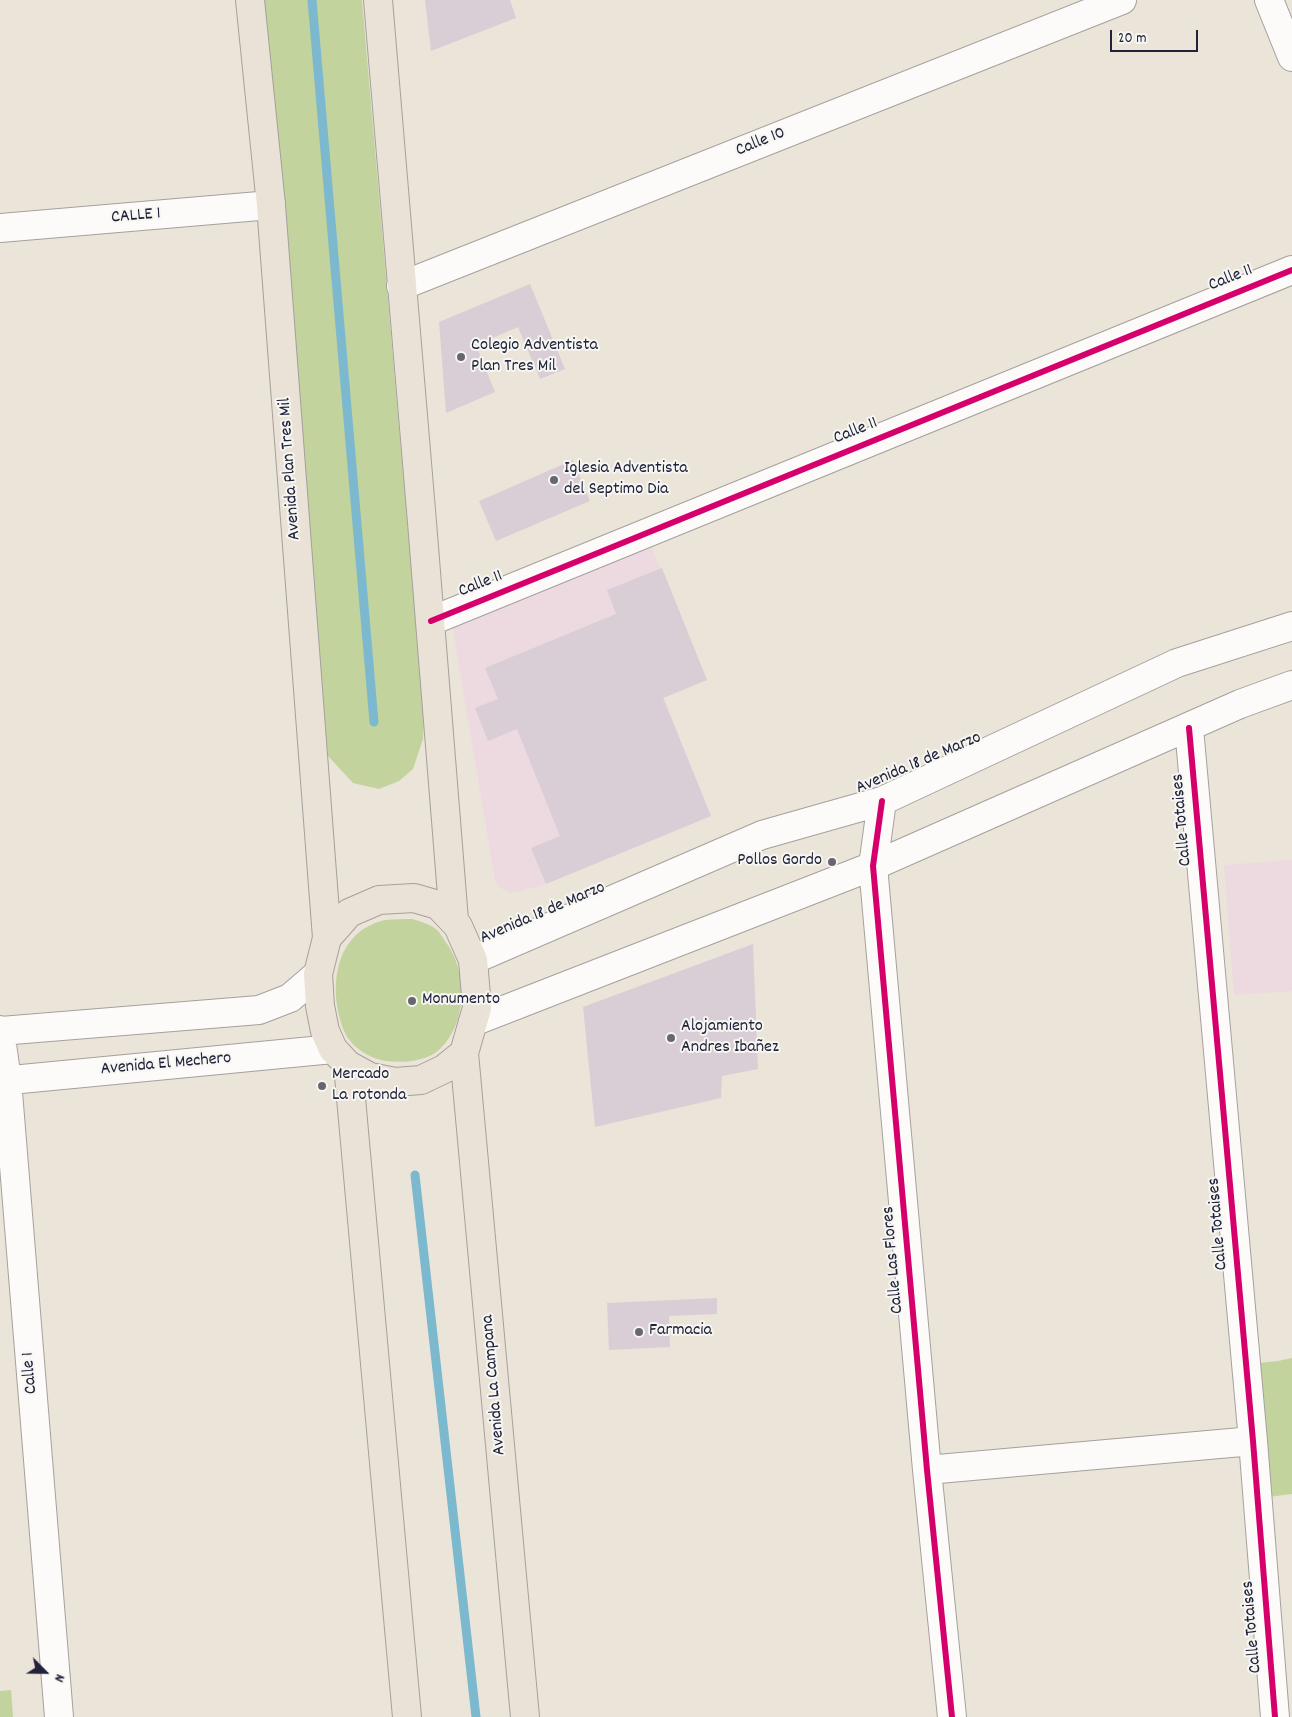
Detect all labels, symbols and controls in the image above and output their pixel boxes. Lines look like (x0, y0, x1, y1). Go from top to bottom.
scale bar (1112, 20, 1200, 52)
text: 20 m (1118, 28, 1146, 50)
street label: Calle 10 (733, 123, 789, 163)
street label: CALLE 1 (110, 204, 162, 230)
street label: Calle 11 (1206, 260, 1256, 298)
place label: Colegio Adventista Plan Tres Mil (471, 336, 598, 378)
marker: Colegio Adventista Plan Tres Mil (455, 351, 467, 363)
street label: Avenida Plan Tres Mil (275, 397, 307, 541)
street label: Calle 11 (831, 413, 881, 451)
place label: Iglesia Adventista del Septimo Dia (564, 459, 688, 502)
marker: Iglesia Adventista del Septimo Dia (548, 474, 560, 486)
street label: Calle 11 (456, 566, 506, 604)
street label: Avenida 18 de Marzo (853, 728, 985, 800)
street label: Calle Totaises (1168, 773, 1198, 867)
place label: Pollos Gordo (737, 851, 822, 873)
marker: Pollos Gordo (826, 856, 838, 868)
street label: Avenida 18 de Marzo (477, 878, 609, 950)
place label: Monumento (422, 990, 500, 1012)
marker: Monumento (406, 995, 418, 1007)
place label: Alojamiento Andres Ibañez (681, 1017, 779, 1060)
marker: Alojamiento Andres Ibañez (665, 1032, 677, 1044)
street label: Avenida El Mechero (100, 1049, 232, 1081)
place label: Mercado La rotonda (332, 1065, 406, 1108)
marker: Mercado La rotonda (316, 1080, 328, 1092)
street label: Calle Totaises (1204, 1177, 1234, 1271)
street label: Calle Las Flores (879, 1205, 909, 1315)
street label: Avenida La Campana (478, 1314, 512, 1456)
place label: Farmacia (649, 1321, 712, 1343)
marker: Farmacia (633, 1326, 645, 1338)
street label: Calle 1 (18, 1351, 44, 1395)
street label: Calle Totaises (1238, 1580, 1268, 1674)
north arrow (20, 1647, 70, 1697)
text: N (48, 1671, 69, 1685)

